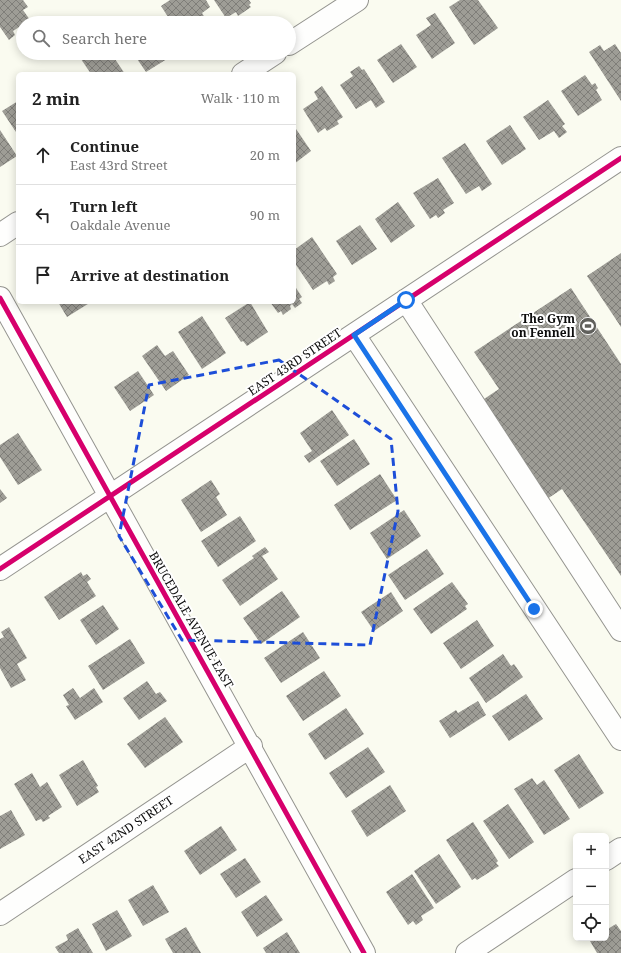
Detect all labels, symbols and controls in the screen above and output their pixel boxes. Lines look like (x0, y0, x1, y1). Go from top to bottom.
search box (16, 16, 296, 60)
icon: search (30, 27, 52, 49)
text: Search here (62, 28, 147, 48)
text: 2 min (32, 87, 80, 110)
text: Walk · 110 m (201, 89, 280, 107)
text: Continue (70, 136, 139, 156)
icon: ahead (32, 144, 54, 166)
text: 20 m (250, 146, 280, 164)
text: East 43rd Street (70, 156, 168, 174)
text: Turn left (70, 196, 138, 216)
icon: left (32, 204, 54, 226)
text: 90 m (250, 206, 280, 224)
text: Oakdale Avenue (70, 216, 170, 234)
icon: arrive (32, 264, 54, 286)
text: Arrive at destination (70, 265, 229, 285)
route start (397, 291, 415, 309)
place label: The Gym on Fennell (511, 310, 576, 341)
sports icon: The Gym on Fennell (578, 316, 598, 336)
street label: EAST 43RD STREET (245, 324, 345, 399)
street label: BRUCEDALE AVENUE EAST (145, 548, 238, 692)
route end (525, 600, 543, 618)
street label: EAST 42ND STREET (75, 791, 177, 868)
map controls (573, 833, 609, 941)
button: + (573, 833, 609, 869)
button: − (573, 869, 609, 905)
button: locate (573, 905, 609, 941)

